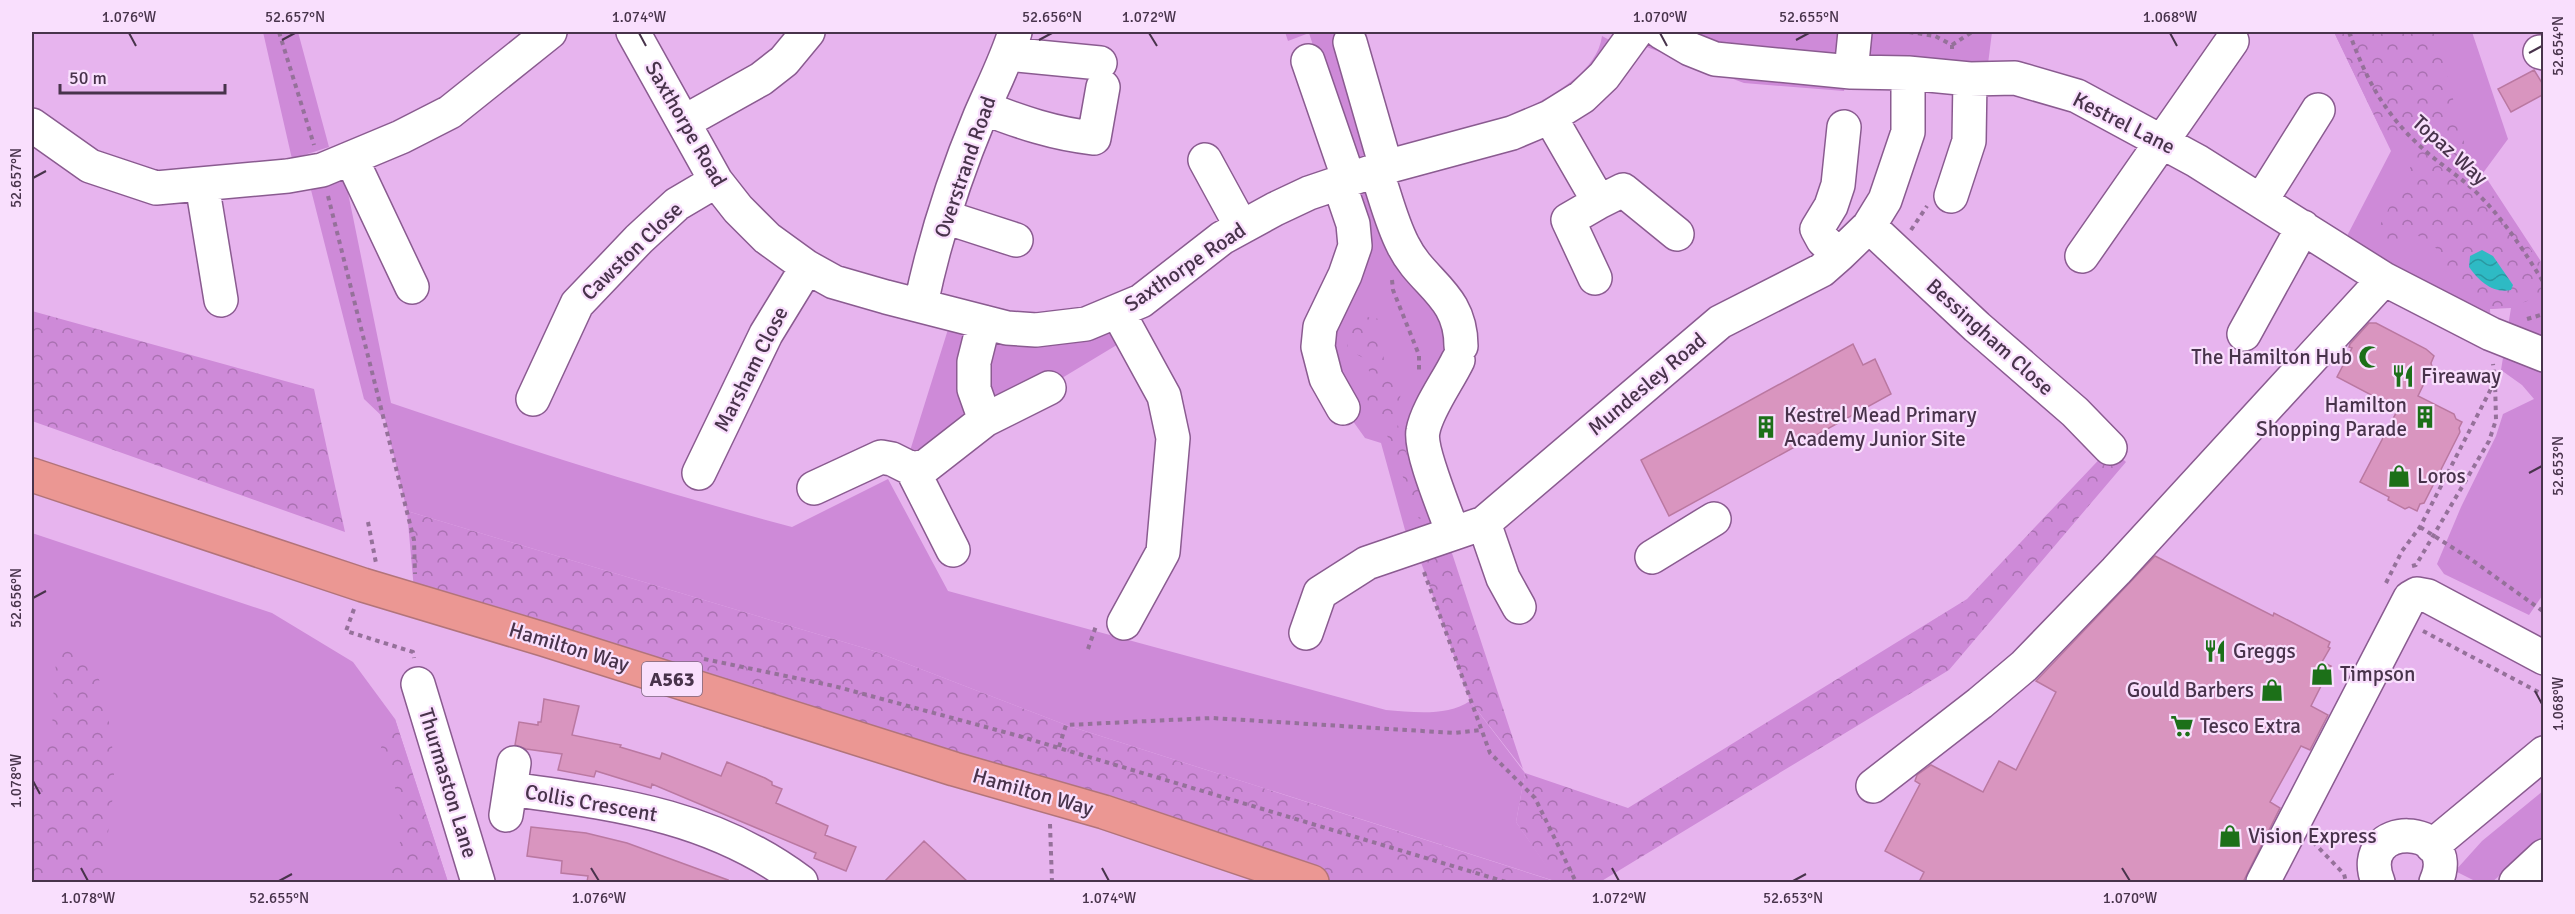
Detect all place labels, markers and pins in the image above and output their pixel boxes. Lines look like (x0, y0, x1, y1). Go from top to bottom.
place label: The Hamilton Hub (2191, 344, 2352, 370)
mosque icon: The Hamilton Hub (2357, 344, 2383, 370)
restaurant icon: Fireaway (2390, 363, 2416, 389)
place label: Fireaway (2421, 363, 2501, 389)
place label: Hamilton Shopping Parade (2256, 392, 2407, 442)
place label: Kestrel Mead Primary Academy Junior Site (1784, 402, 1977, 452)
building icon: Hamilton Shopping Parade (2412, 404, 2438, 430)
building icon: Kestrel Mead Primary Academy Junior Site (1753, 414, 1779, 440)
shop icon: Loros (2386, 463, 2412, 489)
place label: Loros (2417, 463, 2466, 489)
restaurant icon: Greggs (2202, 638, 2228, 664)
place label: Greggs (2233, 638, 2296, 664)
shop icon: Timpson (2309, 661, 2335, 687)
place label: Timpson (2340, 661, 2415, 687)
place label: Gould Barbers (2127, 677, 2254, 703)
shop icon: Gould Barbers (2259, 677, 2285, 703)
supermarket icon: Tesco Extra (2169, 713, 2195, 739)
place label: Tesco Extra (2200, 713, 2301, 739)
shop icon: Vision Express (2217, 823, 2243, 849)
place label: Vision Express (2248, 823, 2377, 849)

